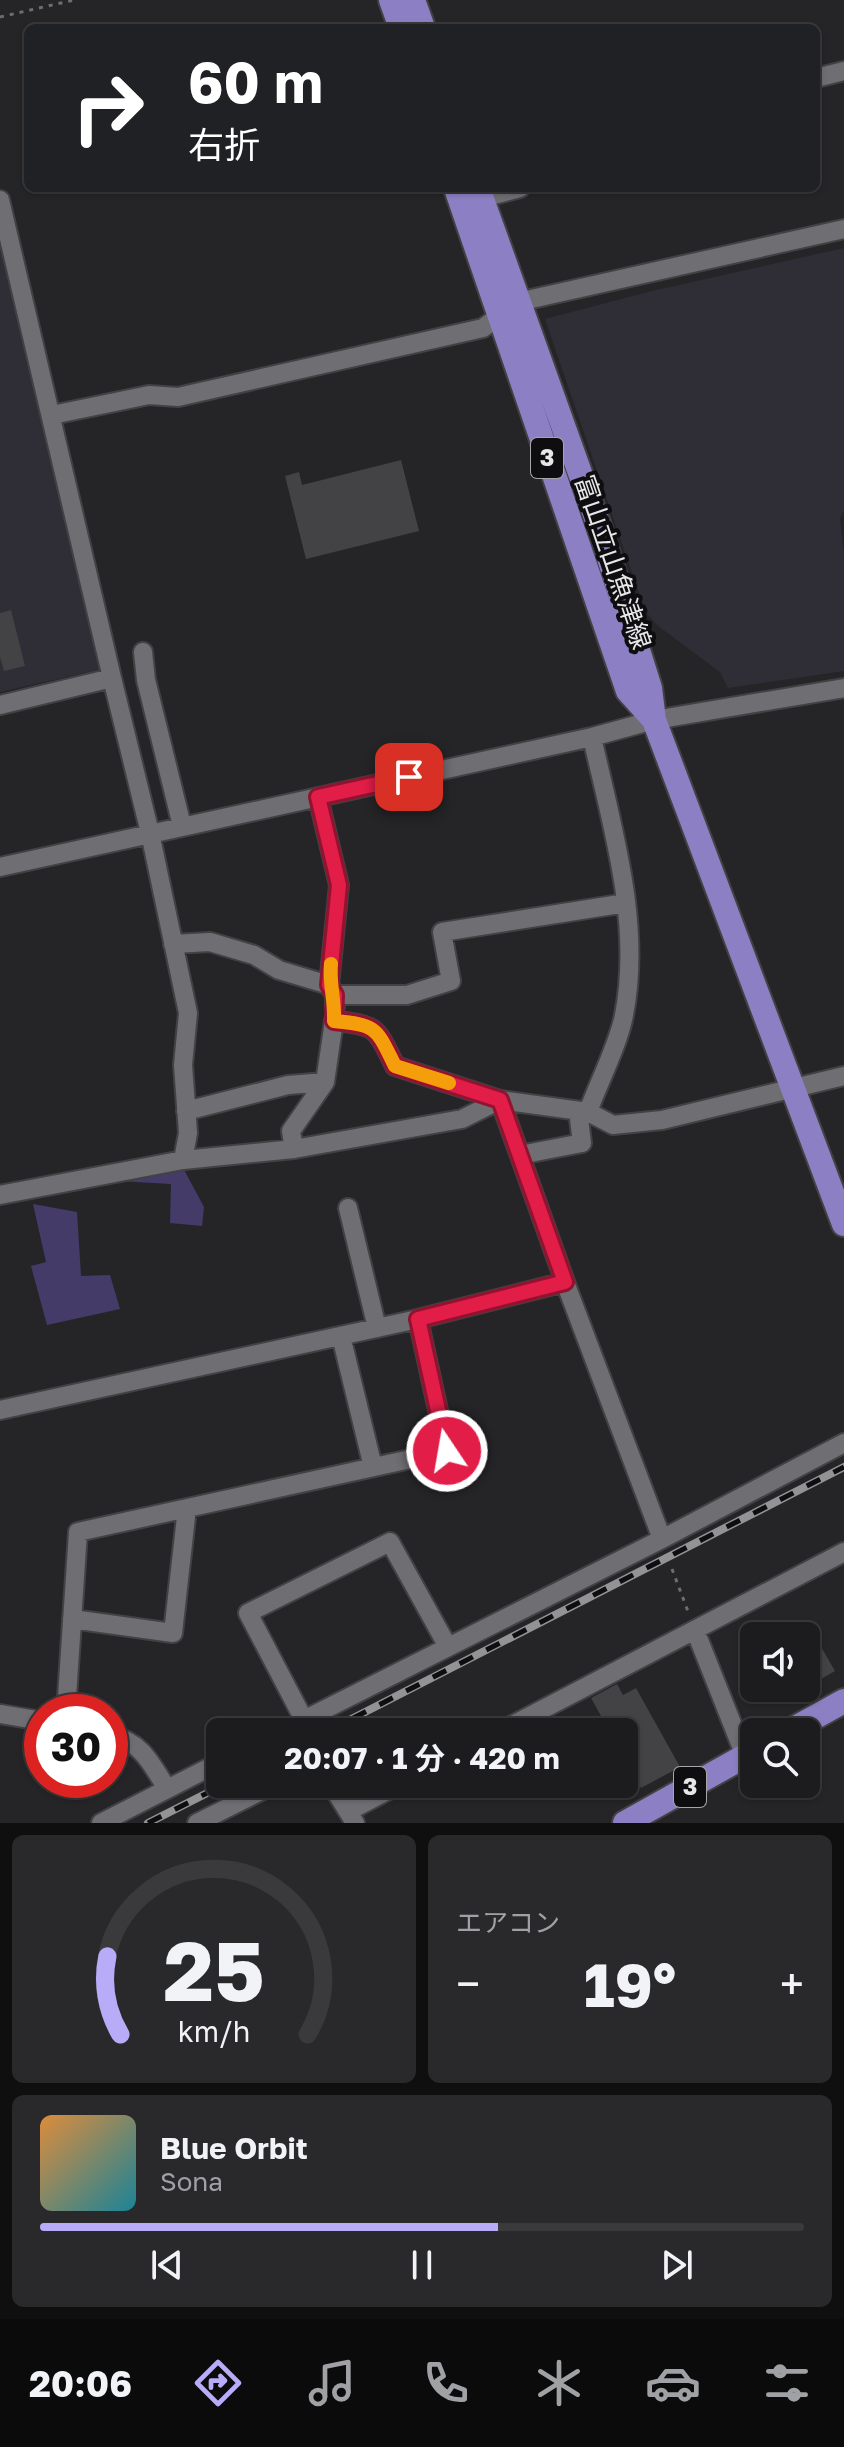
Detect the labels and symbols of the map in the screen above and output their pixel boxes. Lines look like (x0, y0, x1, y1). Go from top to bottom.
road number: 3 (531, 438, 563, 478)
street label: 富山立山魚津線 (569, 471, 658, 653)
pin (375, 743, 443, 811)
position arrow (405, 1409, 489, 1493)
speed limit sign: 30 (24, 1694, 128, 1798)
road number: 3 (674, 1767, 706, 1807)

